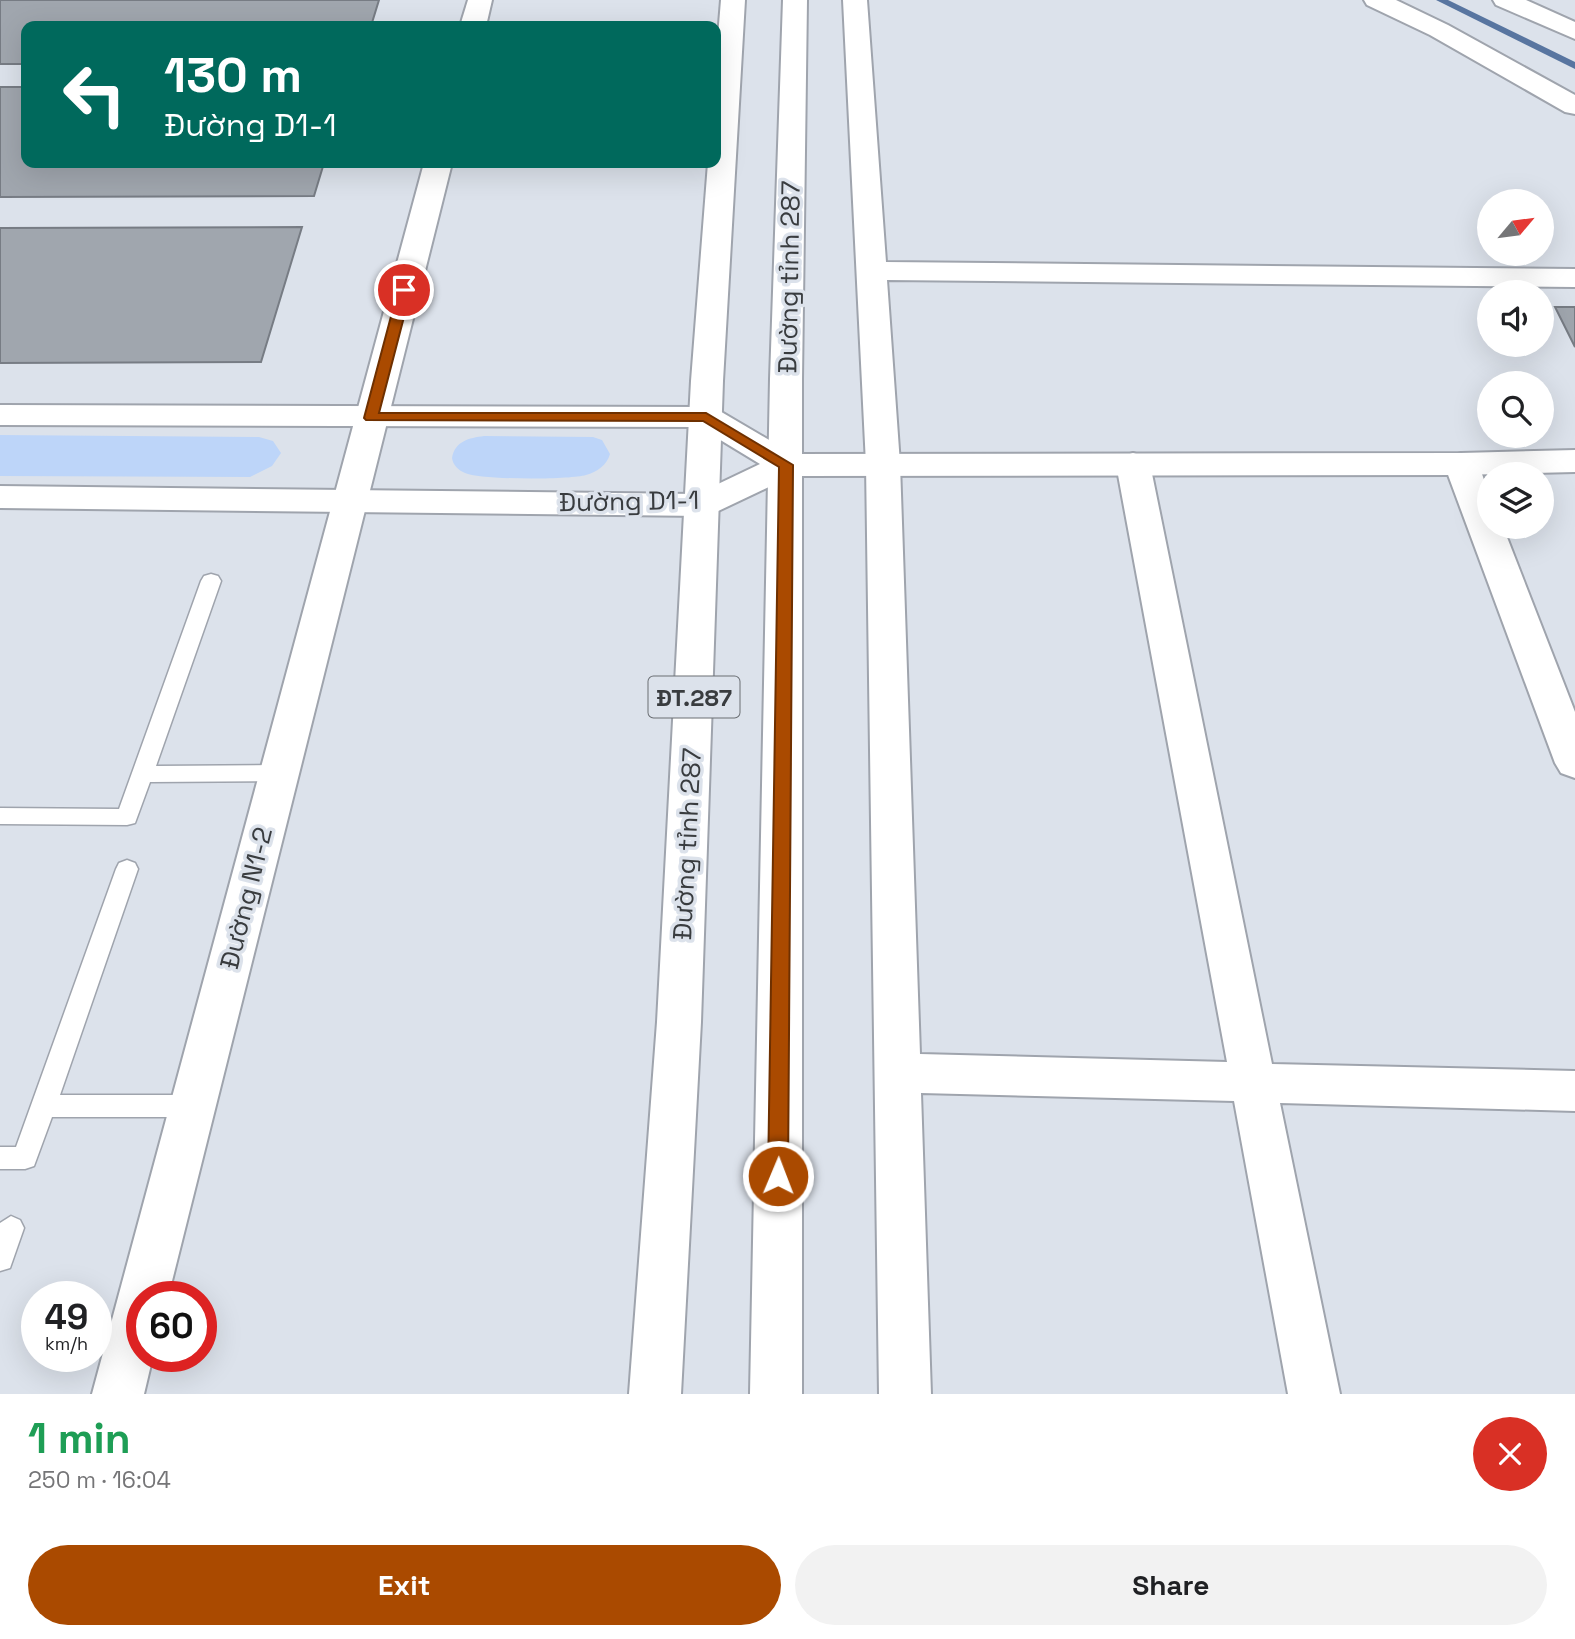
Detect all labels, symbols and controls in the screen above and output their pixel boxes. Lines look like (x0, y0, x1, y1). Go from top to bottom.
text: 130 m (164, 44, 302, 106)
icon: left (49, 49, 140, 140)
text: Đường D1-1 (164, 105, 337, 145)
street label: Đường tỉnh 287 (770, 180, 808, 374)
north arrow (1477, 189, 1554, 266)
map controls (1477, 189, 1554, 539)
pin (374, 260, 434, 320)
icon: arrive (385, 271, 423, 309)
button: sound (1477, 280, 1554, 357)
button: search (1477, 371, 1554, 448)
button: layers (1477, 462, 1554, 539)
street label: Đường D1-1 (559, 483, 699, 519)
road number: ĐT.287 (648, 676, 740, 718)
street label: Đường tỉnh 287 (665, 747, 709, 941)
street label: Đường N1-2 (212, 823, 280, 973)
position arrow (741, 1139, 815, 1213)
speed limit sign: 60 (126, 1281, 217, 1372)
text: 49 (45, 1295, 88, 1339)
text: km/h (45, 1332, 88, 1355)
text: 1 min (28, 1412, 131, 1465)
button: close (1473, 1417, 1547, 1491)
text: 250 m · 16:04 (28, 1465, 171, 1495)
button: Exit (28, 1545, 781, 1625)
button: Share (795, 1545, 1547, 1625)

